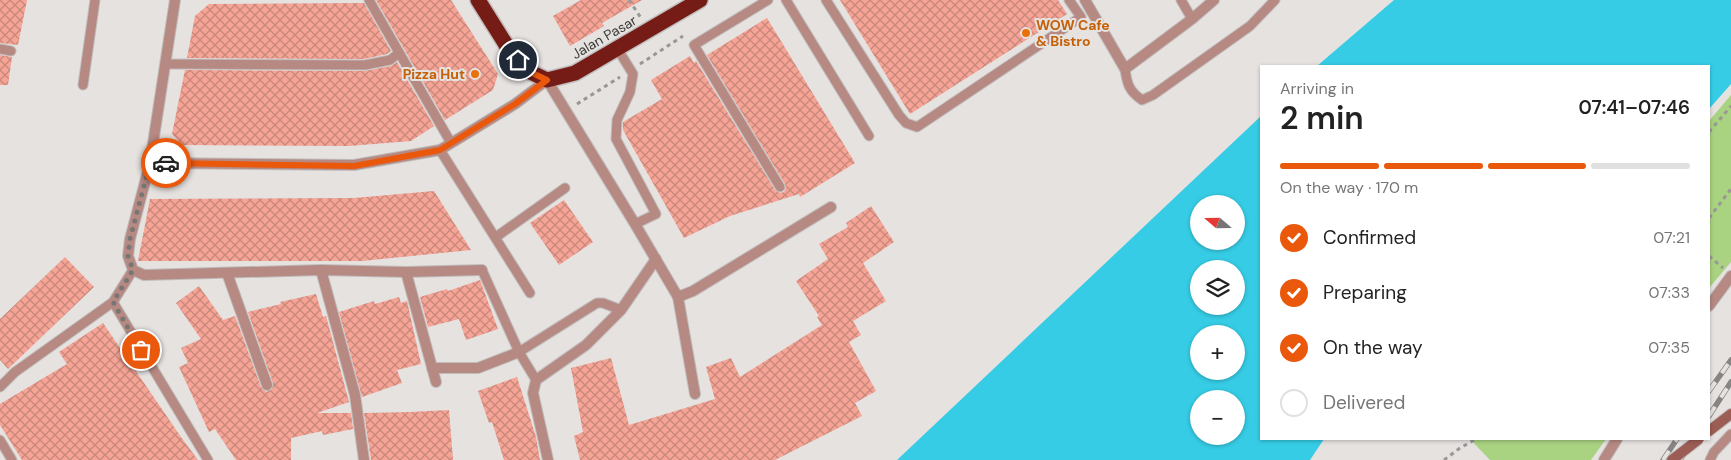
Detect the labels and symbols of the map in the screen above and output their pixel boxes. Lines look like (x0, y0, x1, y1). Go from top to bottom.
street label: Jalan Pasar (568, 11, 640, 63)
place label: WOW Cafe & Bistro (1036, 16, 1110, 50)
marker: WOW Cafe & Bistro (1020, 27, 1032, 39)
pin (497, 39, 539, 81)
place label: Pizza Hut (403, 65, 465, 83)
marker: Pizza Hut (469, 68, 481, 80)
courier (141, 138, 191, 188)
north arrow (1190, 195, 1245, 250)
pin (120, 329, 162, 371)

